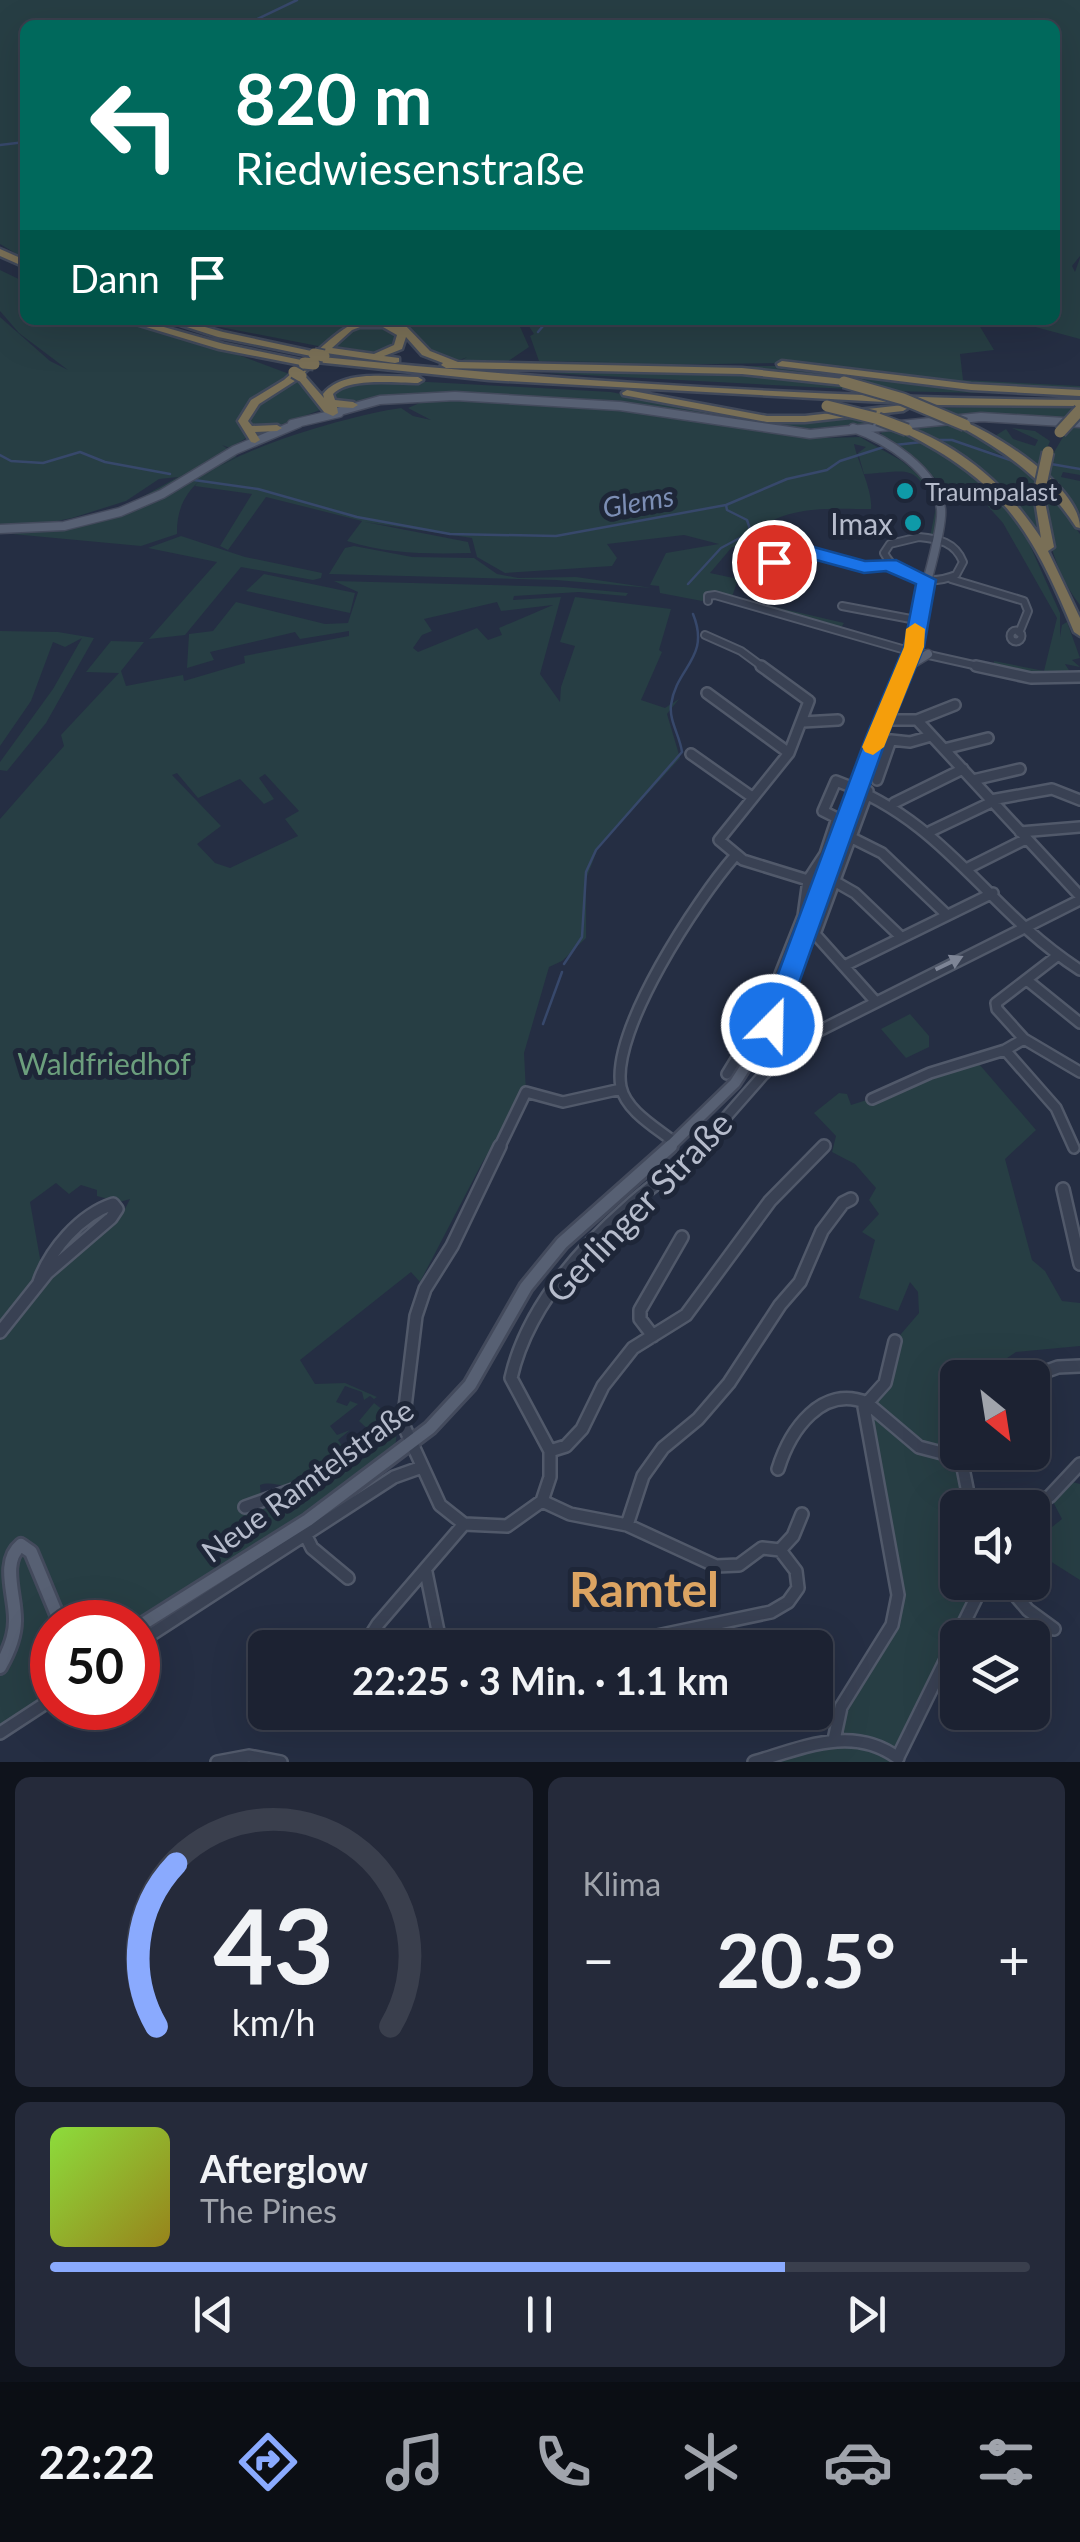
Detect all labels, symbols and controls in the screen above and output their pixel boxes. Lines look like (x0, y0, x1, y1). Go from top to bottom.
text: 820 m (235, 56, 432, 140)
icon: left (70, 60, 200, 190)
text: Riedwiesenstraße (235, 141, 585, 195)
icon: arrive (180, 250, 235, 305)
text: Dann (70, 255, 160, 301)
place label: Traumpalast (925, 476, 1057, 506)
water label: Glems (600, 478, 676, 524)
marker: Traumpalast (894, 480, 916, 502)
place label: Imax (830, 505, 893, 541)
marker: Imax (902, 512, 924, 534)
pin (732, 520, 817, 605)
icon: arrive (747, 535, 802, 590)
one-way arrow (935, 955, 964, 972)
position arrow (720, 973, 824, 1077)
park label: Waldfriedhof (17, 1045, 191, 1081)
street label: Gerlinger Straße (536, 1102, 740, 1310)
north arrow (940, 1360, 1050, 1470)
map controls (940, 1360, 1050, 1730)
street label: Neue Ramtelstraße (194, 1391, 420, 1569)
button: sound (940, 1490, 1050, 1600)
district label: Ramtel (569, 1560, 719, 1617)
speed limit sign: 50 (30, 1600, 160, 1730)
button: layers (940, 1620, 1050, 1730)
text: 22:25 · 3 Min. · 1.1 km (352, 1657, 729, 1703)
text: Klima (583, 1864, 661, 1903)
text: 43 (213, 1881, 334, 2006)
text: 20.5° (717, 1914, 896, 2004)
text: − (583, 1926, 614, 1992)
text: + (998, 1926, 1030, 1992)
text: km/h (232, 2001, 316, 2044)
text: Afterglow (200, 2145, 368, 2191)
text: The Pines (200, 2191, 337, 2230)
icon: previous (186, 2287, 241, 2342)
icon: pause (512, 2287, 567, 2342)
icon: next (839, 2287, 894, 2342)
icon: directions (233, 2427, 303, 2497)
icon: music (380, 2427, 450, 2497)
icon: phone (528, 2427, 598, 2497)
icon: climate (676, 2427, 746, 2497)
icon: car (823, 2427, 893, 2497)
icon: filters (971, 2427, 1041, 2497)
text: 22:22 (39, 2435, 155, 2489)

